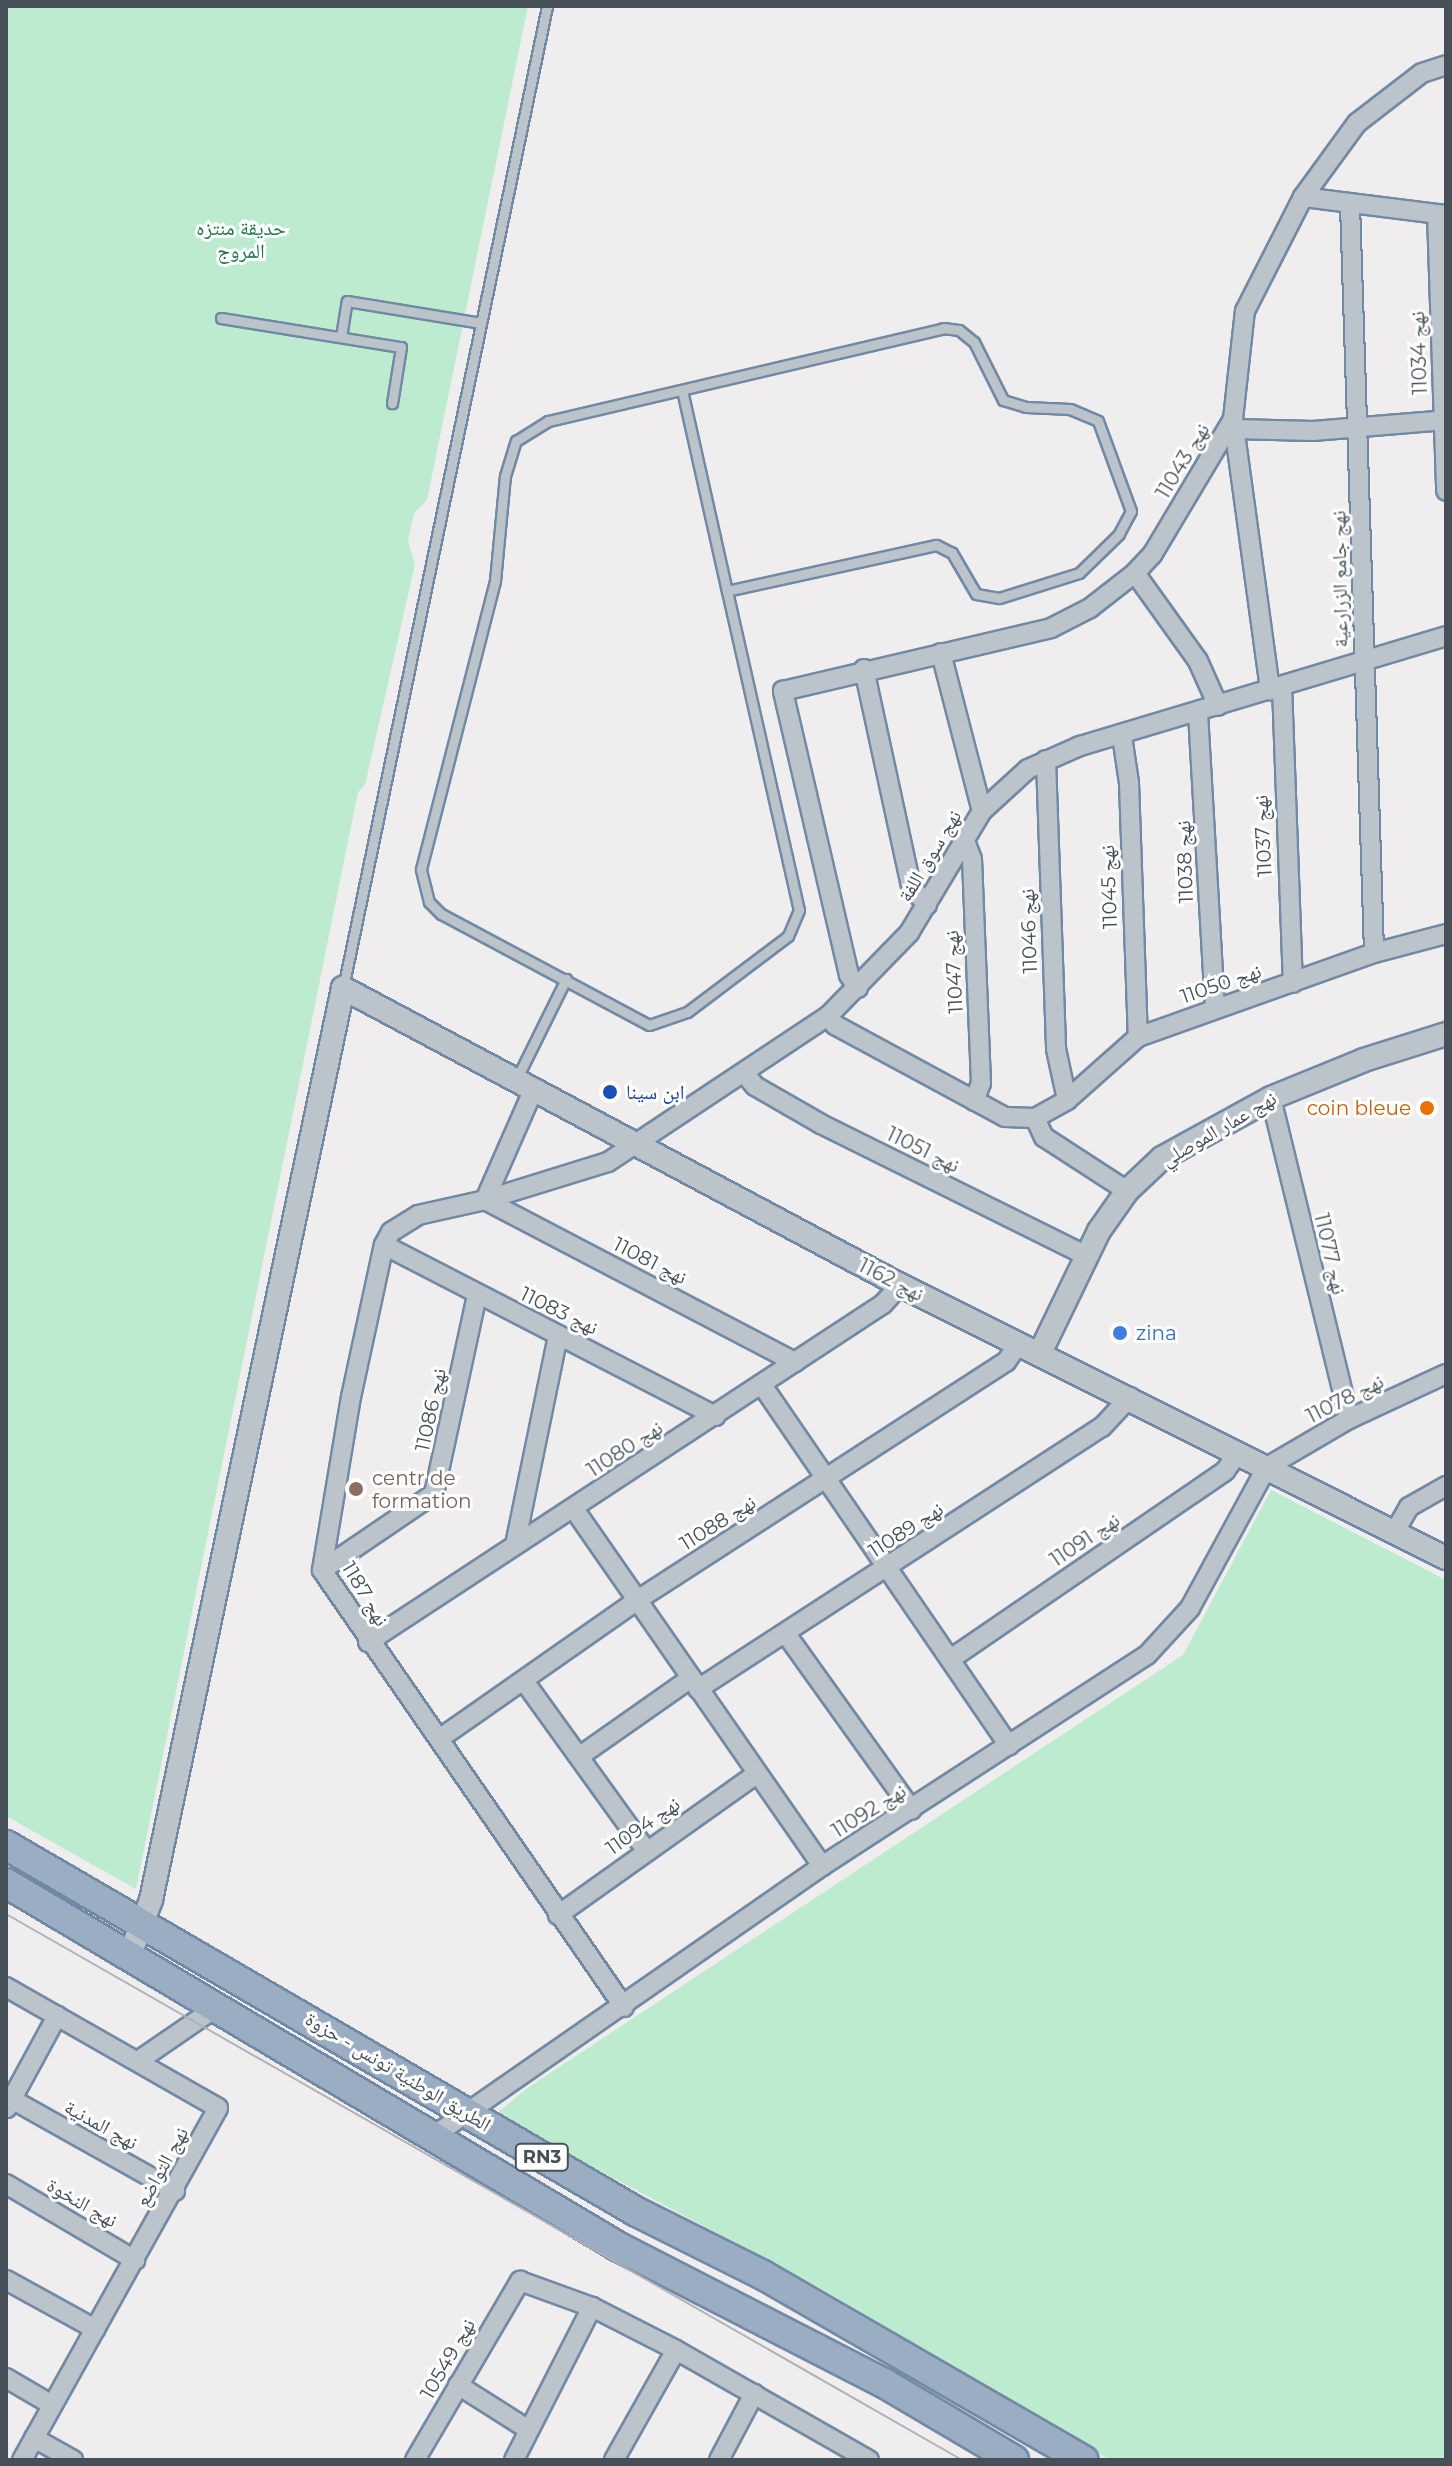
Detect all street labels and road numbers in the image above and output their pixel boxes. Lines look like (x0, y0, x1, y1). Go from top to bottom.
street label: نهج 11034 (1406, 311, 1432, 395)
street label: نهج 11043 (1151, 419, 1215, 503)
street label: نهج جامع الزرارعية (1327, 510, 1353, 648)
street label: نهج 11037 (1249, 794, 1277, 878)
street label: نهج سوق اللفة (893, 806, 967, 906)
street label: نهج 11038 (1172, 820, 1198, 904)
street label: نهج 11045 (1096, 845, 1122, 929)
street label: نهج 11046 (1016, 888, 1042, 974)
street label: نهج 11047 (940, 930, 968, 1014)
street label: نهج 11050 (1177, 959, 1265, 1009)
street label: نهج عمار الموصلي (1157, 1086, 1281, 1172)
street label: نهج 11051 (883, 1122, 963, 1178)
street label: نهج 11077 (1309, 1211, 1351, 1297)
street label: نهج 11081 (609, 1232, 691, 1290)
street label: نهج 1162 (855, 1253, 927, 1307)
street label: نهج 11083 (516, 1282, 602, 1340)
street label: نهج 11086 (410, 1366, 452, 1454)
street label: نهج 11078 (1302, 1369, 1388, 1429)
street label: نهج 11080 (583, 1416, 667, 1482)
street label: نهج 11088 (676, 1490, 760, 1556)
street label: نهج 11089 (864, 1497, 948, 1563)
street label: نهج 11091 (1046, 1508, 1124, 1572)
street label: نهج 1187 (337, 1558, 393, 1630)
street label: نهج 11092 (827, 1779, 911, 1843)
street label: نهج 11094 (601, 1792, 685, 1860)
street label: الطريق الوطنية تونس - حزوة (301, 2007, 495, 2137)
street label: نهج المدنية (60, 2095, 142, 2155)
street label: نهج التواضع (130, 2123, 194, 2211)
road number: RN3 (514, 2143, 570, 2171)
street label: نهج النخوة (43, 2173, 121, 2233)
street label: نهج 10549 (415, 2315, 481, 2403)

